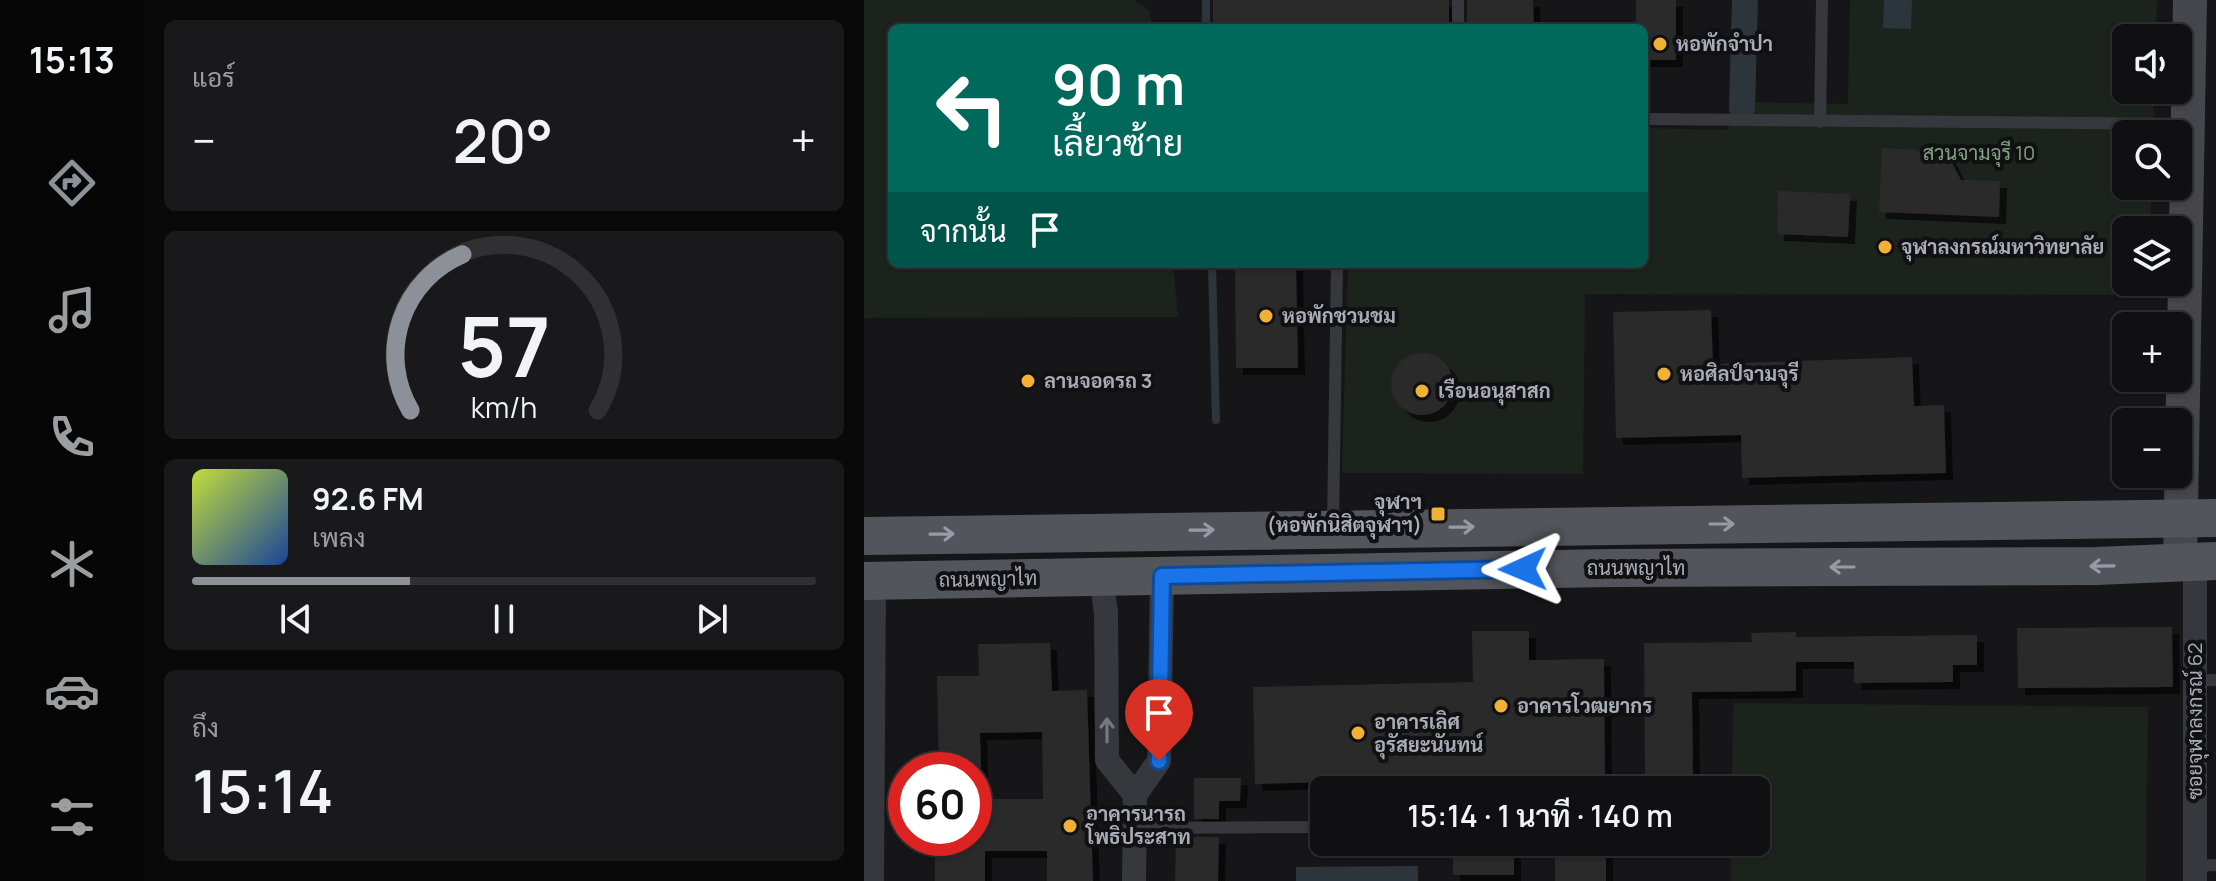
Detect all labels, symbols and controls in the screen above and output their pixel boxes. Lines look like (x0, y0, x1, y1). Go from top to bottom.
map controls (2112, 24, 2192, 488)
button: sound (2112, 24, 2192, 104)
place label: หอพักจำปา (1676, 30, 1773, 57)
text: 15:13 (29, 35, 115, 84)
marker: หอพักจำปา (1651, 35, 1669, 53)
text: 90 m (1052, 45, 1185, 122)
icon: left (920, 56, 1024, 160)
text: แอร์ (192, 59, 235, 95)
text: 20° (453, 99, 554, 181)
text: − (192, 110, 216, 170)
text: + (791, 110, 816, 170)
text: เลี้ยวซ้าย (1052, 118, 1183, 167)
button: search (2112, 120, 2192, 200)
park label: สวนจามจุรี 10 (1923, 139, 2035, 167)
icon: directions (44, 155, 100, 211)
icon: arrive (1023, 208, 1067, 252)
text: จากนั้น (920, 210, 1007, 251)
button: layers (2112, 216, 2192, 296)
place label: จุฬาลงกรณ์มหาวิทยาลัย (1901, 233, 2104, 262)
marker: จุฬาลงกรณ์มหาวิทยาลัย (1876, 238, 1894, 256)
icon: music (44, 282, 100, 338)
text: 57 (457, 288, 551, 402)
place label: หอพักชวนชม (1282, 302, 1396, 329)
marker: หอพักชวนชม (1257, 307, 1275, 325)
button: + (2112, 312, 2192, 392)
place label: หอศิลป์จามจุรี (1680, 360, 1798, 389)
marker: หอศิลป์จามจุรี (1655, 365, 1673, 383)
place label: ลานจอดรถ 3 (1044, 367, 1152, 394)
marker: ลานจอดรถ 3 (1019, 372, 1037, 390)
place label: เรือนอนุสาสก (1438, 377, 1551, 406)
marker: เรือนอนุสาสก (1413, 382, 1431, 400)
text: km/h (471, 388, 537, 427)
button: − (2112, 408, 2192, 488)
icon: phone (44, 409, 100, 465)
text: 92.6 FM (312, 478, 424, 519)
place label: จุฬาฯ (หอพักนิสิตจุฬาฯ) (1267, 488, 1422, 540)
marker: จุฬาฯ (หอพักนิสิตจุฬาฯ) (1429, 505, 1447, 523)
one-way arrow (1708, 516, 1735, 532)
text: เพลง (312, 519, 366, 555)
one-way arrow (1448, 520, 1475, 535)
one-way arrow (1188, 523, 1215, 538)
one-way arrow (928, 527, 955, 542)
position arrow (1481, 527, 1565, 611)
icon: climate (44, 536, 100, 592)
street label: ถนนพญาไท (1587, 554, 1685, 581)
one-way arrow (2089, 558, 2116, 574)
one-way arrow (1829, 559, 1856, 575)
street label: ถนนพญาไท (938, 564, 1038, 593)
icon: previous (274, 597, 318, 641)
icon: pause (482, 597, 526, 641)
icon: next (690, 597, 734, 641)
street label: ซอยจุฬาลงกรณ์ 62 (2181, 642, 2209, 800)
icon: car (44, 663, 100, 719)
pin (1125, 679, 1193, 761)
icon: arrive (1137, 691, 1181, 735)
place label: อาคารโวฒยากร (1517, 692, 1652, 719)
marker: อาคารโวฒยากร (1492, 697, 1510, 715)
place label: อาคารเลิศ อุรัสยะนันทน์ (1374, 708, 1484, 760)
text: ถึง (192, 709, 219, 745)
one-way arrow (1099, 717, 1114, 744)
marker: อาคารเลิศ อุรัสยะนันทน์ (1349, 724, 1367, 742)
text: 15:14 (192, 749, 333, 831)
speed limit sign: 60 (888, 752, 992, 856)
icon: filters (44, 789, 100, 845)
text: 15:14 · 1 นาที · 140 m (1407, 795, 1673, 836)
place label: อาคารนารถ โพธิประสาท (1085, 800, 1191, 850)
marker: อาคารนารถ โพธิประสาท (1061, 817, 1079, 835)

